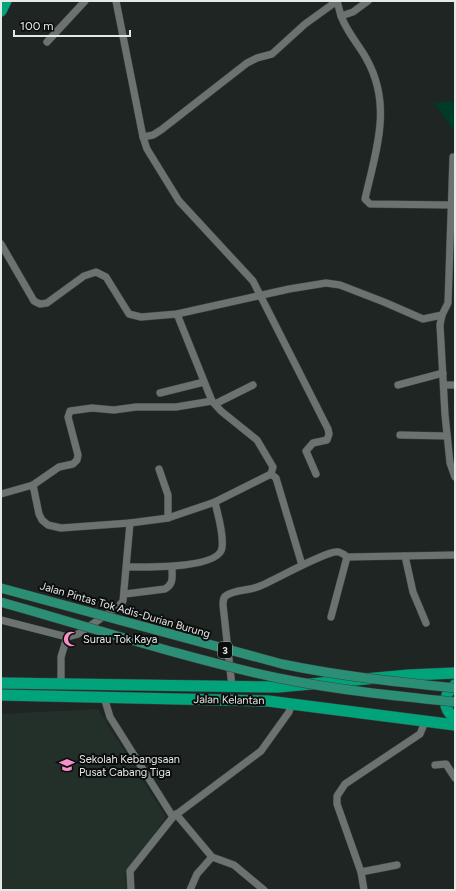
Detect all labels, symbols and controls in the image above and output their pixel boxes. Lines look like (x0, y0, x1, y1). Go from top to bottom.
scale bar (14, 12, 130, 38)
text: 100 m (20, 19, 54, 33)
street label: Jalan Pintas Tok Adis-Durian Burung (38, 579, 212, 641)
mosque icon: Surau Tok Kaya (62, 630, 80, 648)
place label: Surau Tok Kaya (83, 633, 157, 646)
road number: 3 (218, 642, 232, 658)
street label: Jalan Kelantan (193, 693, 265, 707)
place label: Sekolah Kebangsaan Pusat Cabang Tiga (79, 753, 180, 779)
school or university icon: Sekolah Kebangsaan Pusat Cabang Tiga (58, 756, 76, 774)

